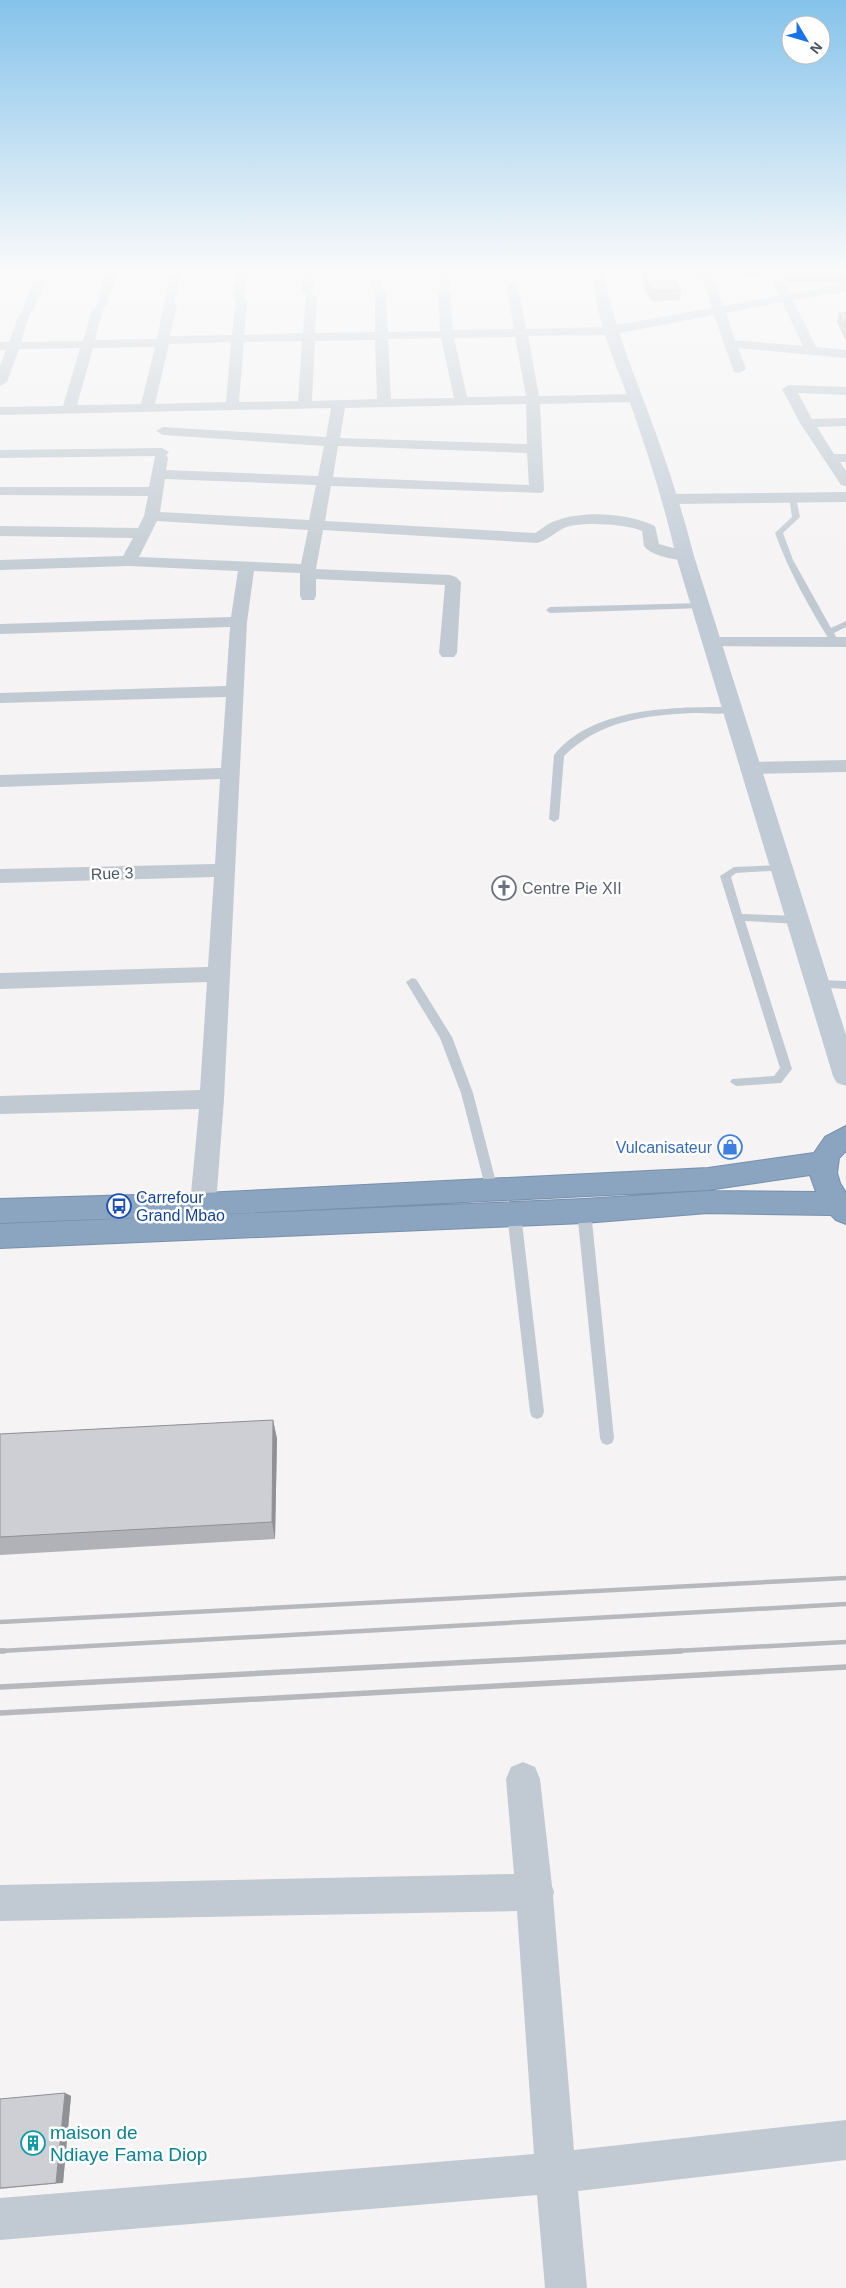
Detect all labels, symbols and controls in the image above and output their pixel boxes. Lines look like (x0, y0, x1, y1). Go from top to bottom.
north arrow (781, 15, 831, 65)
text: N (807, 39, 826, 57)
street label: Rue 3 (90, 864, 134, 883)
church icon: Centre Pie XII (491, 875, 517, 901)
place label: Centre Pie XII (522, 880, 622, 897)
shop icon: Vulcanisateur (717, 1134, 743, 1160)
place label: Vulcanisateur (616, 1139, 713, 1156)
place label: Carrefour Grand Mbao (136, 1189, 225, 1224)
bus stop icon: Carrefour Grand Mbao (106, 1193, 132, 1219)
place label: maison de Ndiaye Fama Diop (50, 2122, 207, 2165)
building icon: maison de Ndiaye Fama Diop (20, 2130, 46, 2156)

